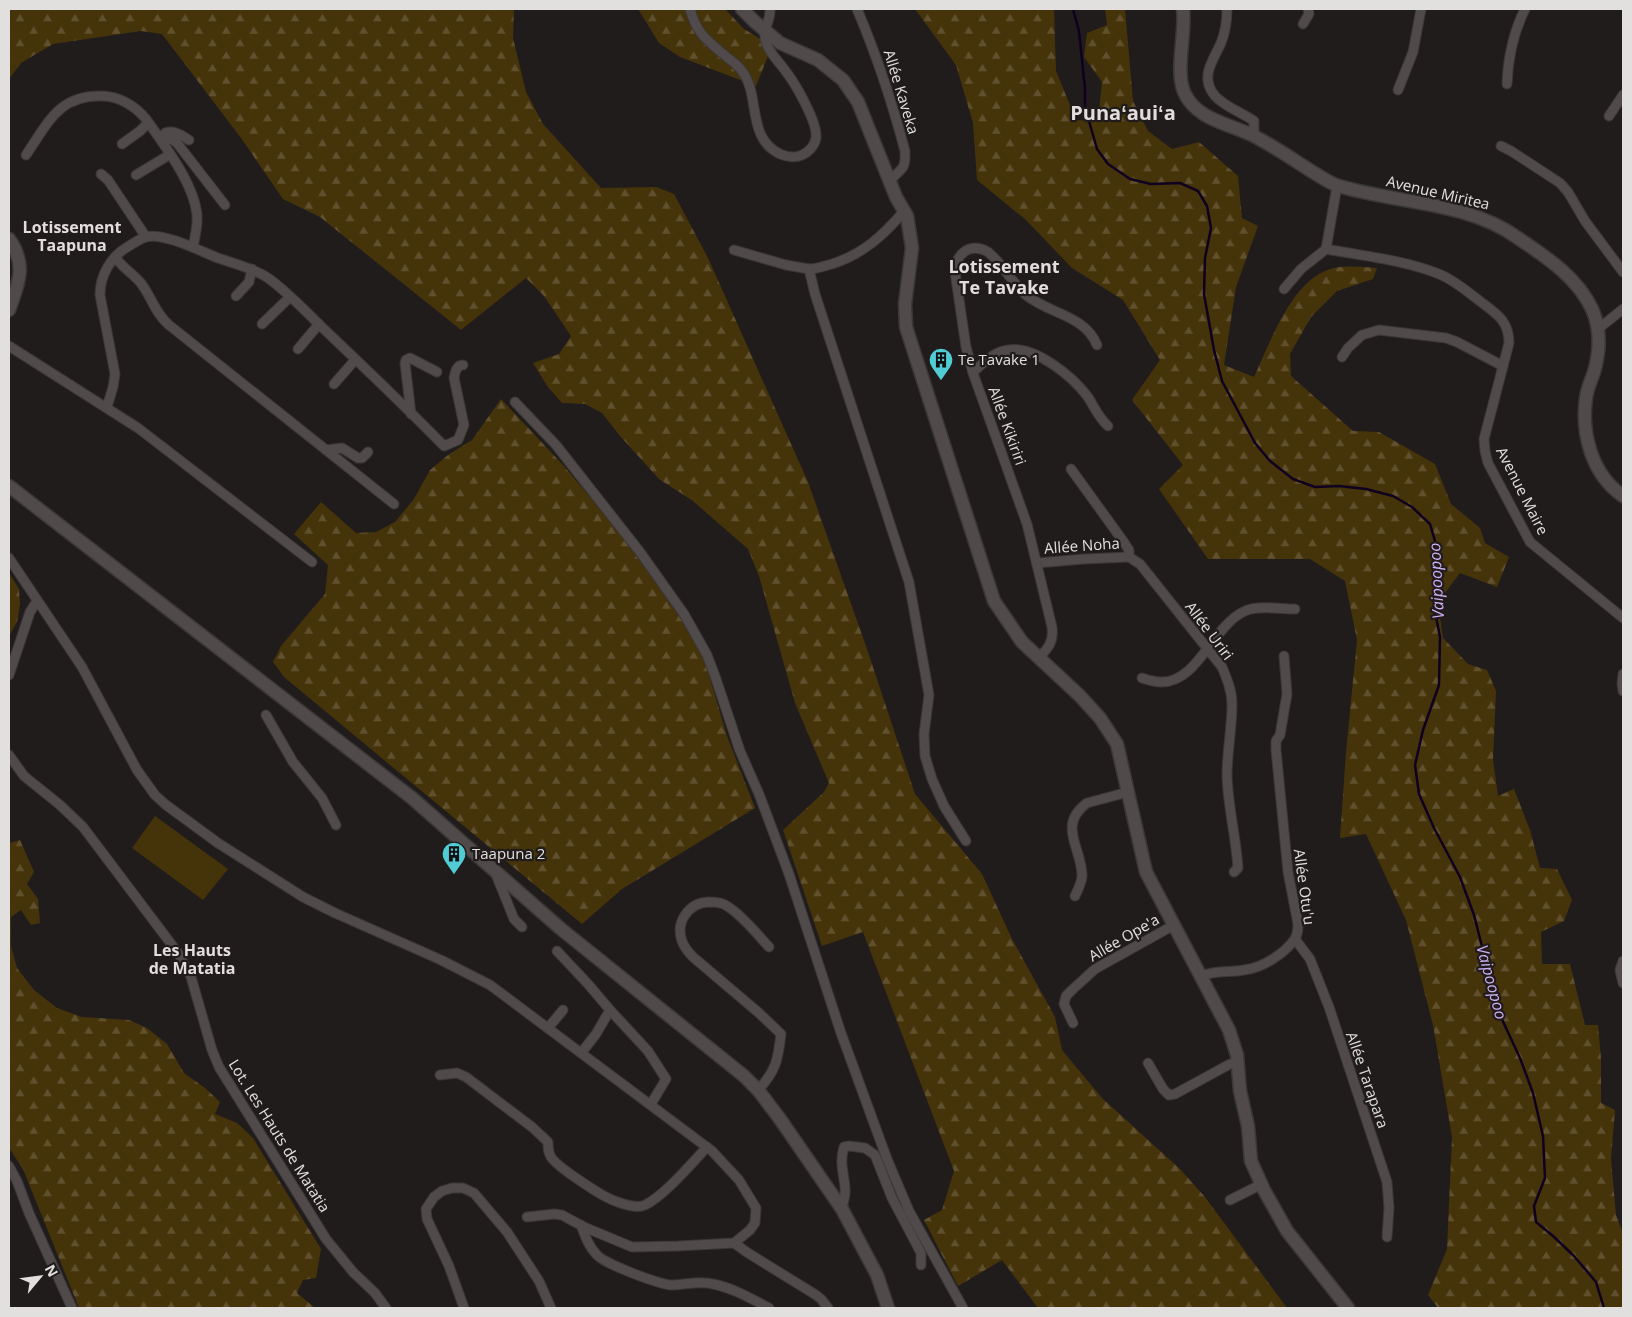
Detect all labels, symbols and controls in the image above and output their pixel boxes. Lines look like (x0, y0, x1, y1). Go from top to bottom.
street label: Allée Kaveka (880, 47, 924, 136)
district label: Punaʻauiʻa (1070, 99, 1176, 126)
street label: Avenue Miritea (1385, 170, 1492, 214)
district label: Lotissement Taapuna (23, 216, 121, 256)
district label: Lotissement Te Tavake (948, 254, 1060, 299)
building icon: Te Tavake 1 (928, 347, 954, 381)
place label: Te Tavake 1 (958, 349, 1040, 369)
street label: Allée Kikiriri (984, 384, 1031, 468)
street label: Avenue Maire (1492, 443, 1554, 538)
street label: Allée Noha (1043, 532, 1120, 558)
water label: Vaipoopoo (1423, 542, 1449, 620)
street label: Allée Uriri (1181, 597, 1238, 664)
building icon: Taapuna 2 (441, 841, 467, 875)
place label: Taapuna 2 (472, 843, 545, 863)
street label: Allée Otu'u (1290, 848, 1320, 926)
street label: Allée Ope'a (1084, 909, 1163, 965)
district label: Les Hauts de Matatia (149, 939, 235, 979)
water label: Vaipoopoo (1471, 942, 1513, 1022)
street label: Allée Tarapara (1342, 1029, 1394, 1131)
street label: Lot. Les Hauts de Matatia (225, 1055, 335, 1216)
north arrow (15, 1252, 65, 1302)
text: N (41, 1261, 63, 1280)

